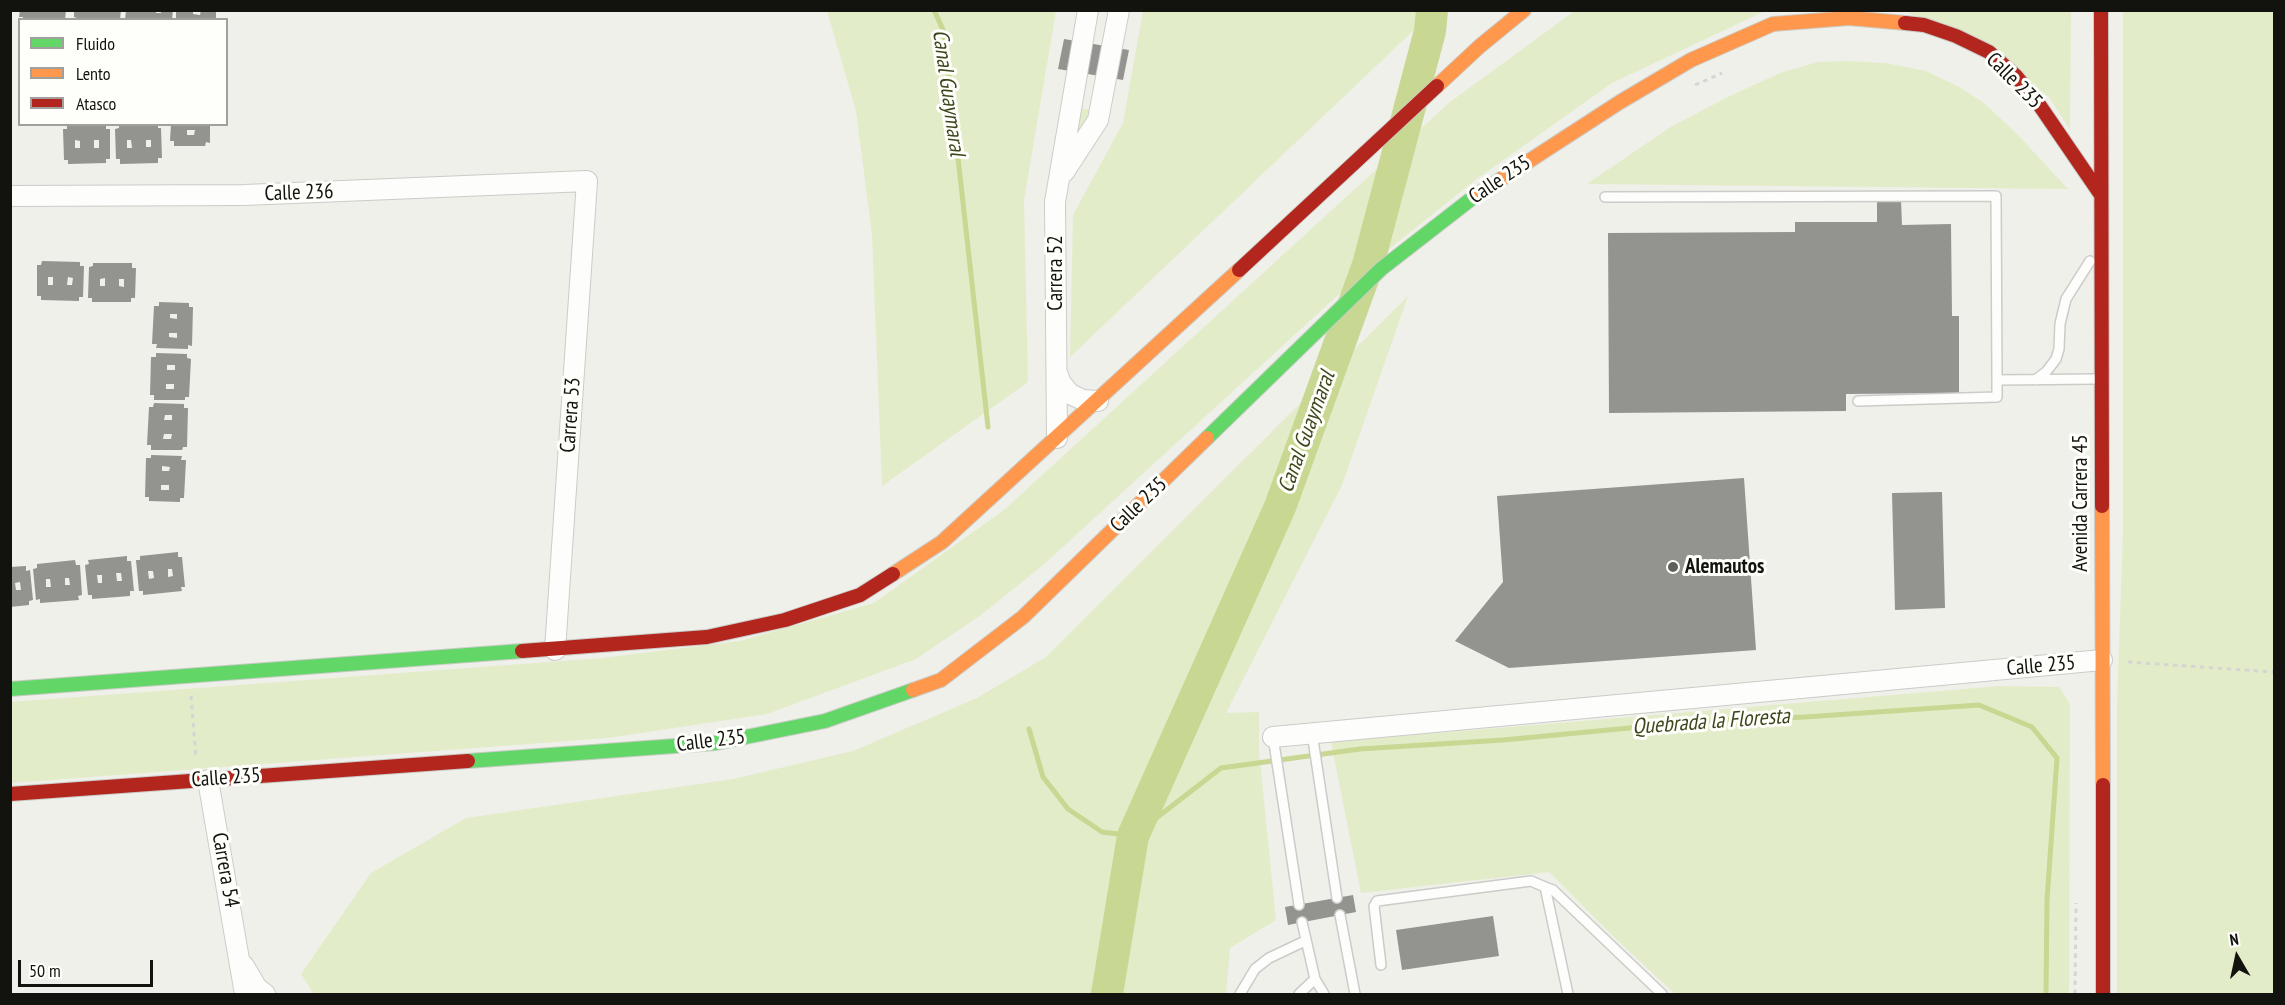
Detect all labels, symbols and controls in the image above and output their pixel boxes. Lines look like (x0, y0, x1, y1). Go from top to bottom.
legend (18, 18, 228, 126)
water label: Canal Guaymaral (926, 28, 970, 158)
text: Fluido (76, 32, 115, 55)
street label: Calle 235 (1981, 48, 2047, 114)
text: Lento (76, 62, 111, 85)
text: Atasco (76, 92, 116, 115)
street label: Calle 235 (1464, 150, 1536, 210)
street label: Calle 236 (264, 179, 334, 207)
street label: Carrera 52 (1043, 235, 1069, 311)
water label: Canal Guaymaral (1273, 368, 1341, 496)
street label: Carrera 53 (556, 376, 586, 454)
street label: Avenida Carrera 45 (2068, 434, 2094, 572)
street label: Calle 235 (1105, 472, 1173, 538)
place label: Alemautos (1685, 554, 1764, 580)
marker: Alemautos (1666, 560, 1680, 574)
street label: Calle 235 (2006, 650, 2076, 682)
water label: Quebrada la Floresta (1631, 703, 1791, 741)
street label: Calle 235 (675, 724, 747, 758)
street label: Calle 235 (191, 763, 261, 793)
street label: Carrera 54 (206, 831, 244, 909)
north arrow (2207, 927, 2267, 987)
text: N (2228, 929, 2240, 950)
scale bar (21, 948, 156, 986)
text: 50 m (29, 959, 61, 982)

